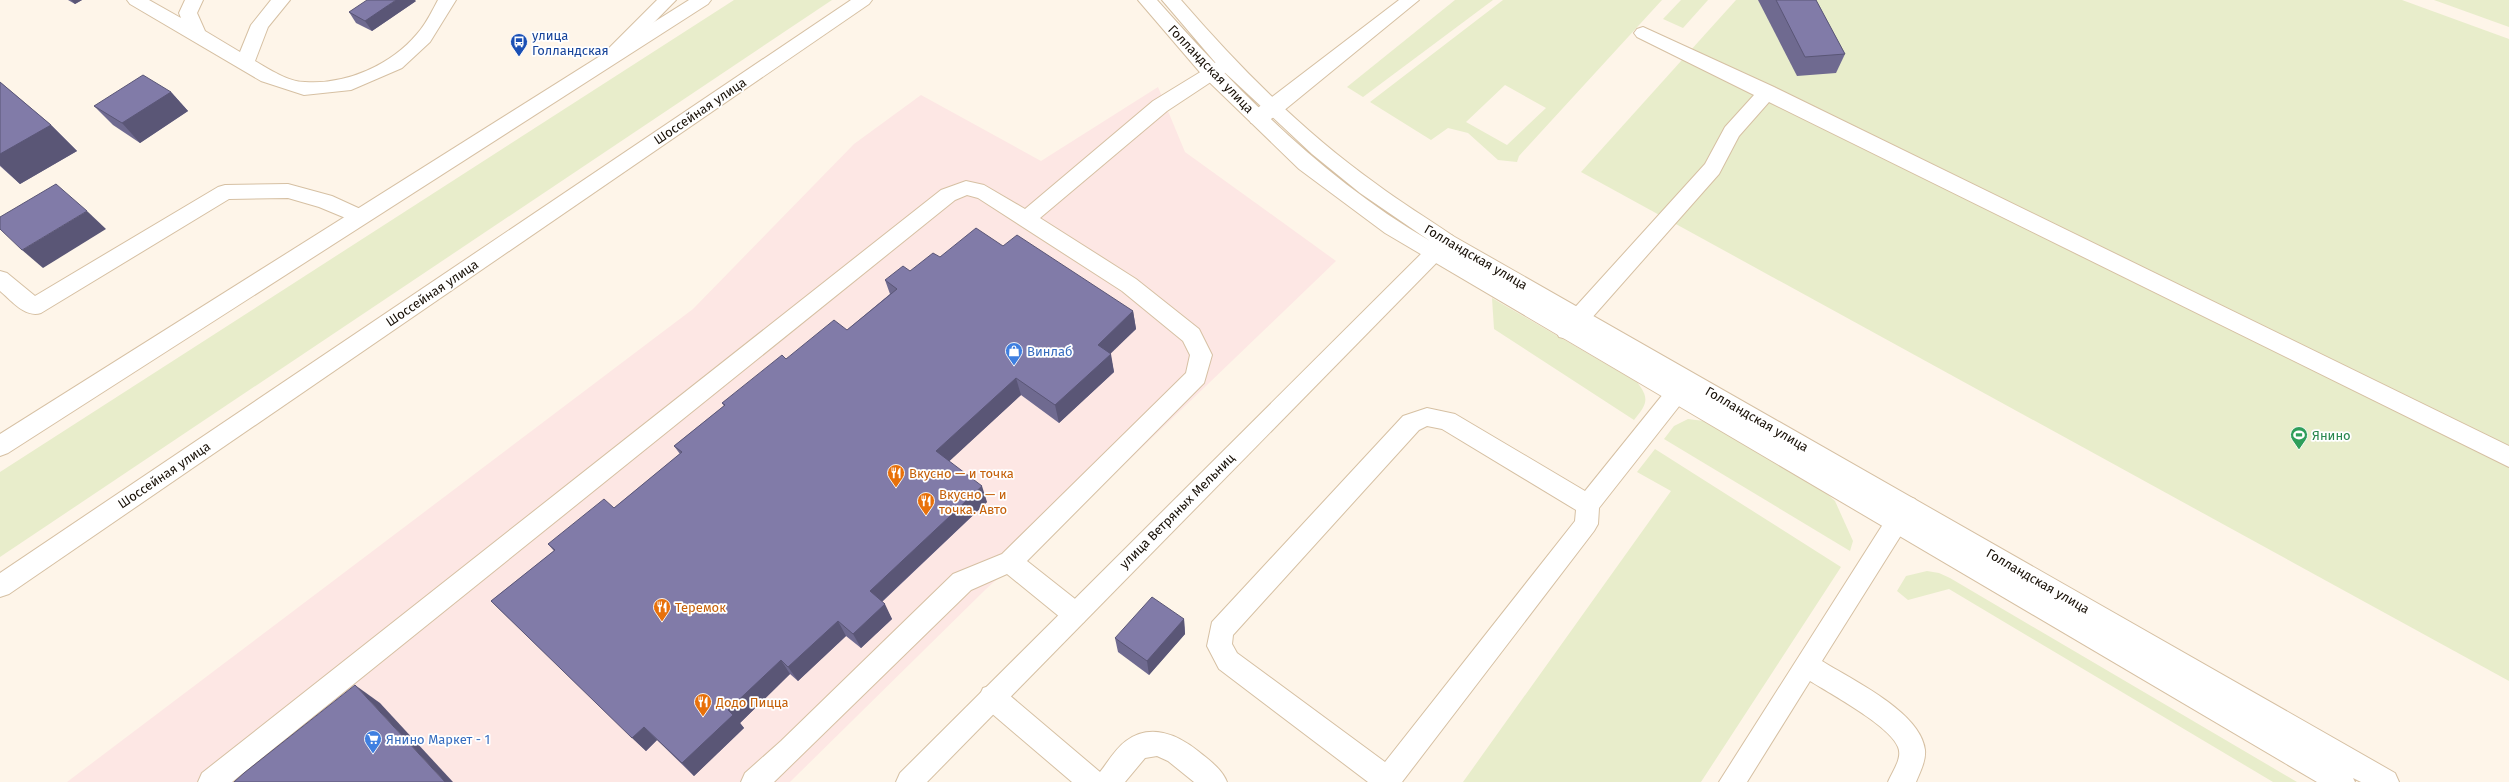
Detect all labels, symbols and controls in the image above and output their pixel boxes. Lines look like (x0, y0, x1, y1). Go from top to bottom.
street label: Голландская улица (1165, 22, 1257, 116)
place label: улица Голландская (532, 28, 609, 58)
bus stop icon: улица Голландская (509, 32, 529, 57)
street label: Шоссейная улица (651, 75, 749, 147)
street label: Голландская улица (1422, 221, 1530, 293)
street label: Шоссейная улица (383, 257, 481, 329)
shop icon: Винлаб (1004, 341, 1024, 366)
place label: Винлаб (1027, 344, 1073, 359)
street label: Голландская улица (1703, 383, 1811, 455)
sports icon: Янино (2289, 425, 2309, 450)
place label: Янино (2312, 428, 2351, 443)
street label: Шоссейная улица (115, 439, 213, 511)
street label: улица Ветряных Мельниц (1116, 450, 1238, 572)
restaurant icon: Вкусно — и точка (886, 463, 906, 488)
place label: Вкусно — и точка (909, 466, 1014, 481)
place label: Вкусно — и точка. Авто (939, 487, 1007, 517)
restaurant icon: Вкусно — и точка. Авто (916, 491, 936, 516)
street label: Голландская улица (1984, 545, 2092, 617)
restaurant icon: Теремок (652, 597, 672, 622)
place label: Теремок (675, 600, 726, 615)
restaurant icon: Додо Пицца (693, 692, 713, 717)
place label: Додо Пицца (715, 695, 789, 710)
supermarket icon: Янино Маркет - 1 (363, 729, 383, 754)
place label: Янино Маркет - 1 (386, 732, 490, 747)

